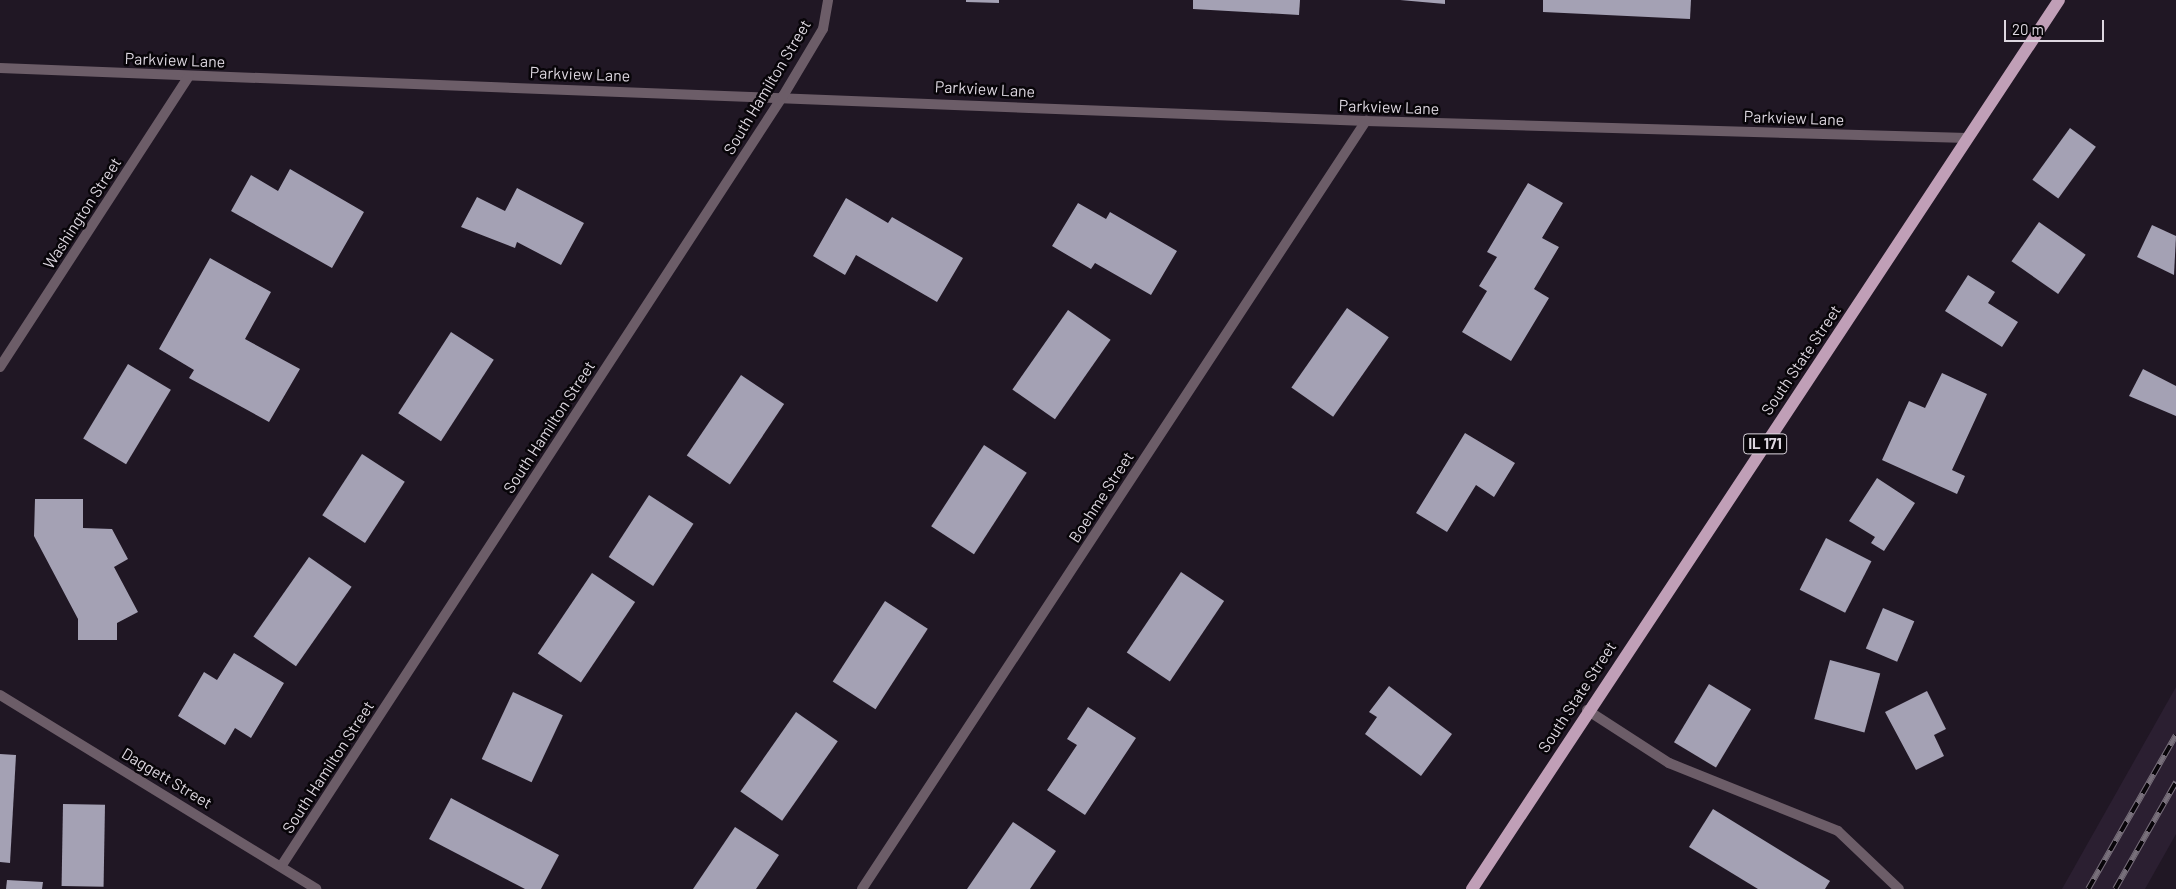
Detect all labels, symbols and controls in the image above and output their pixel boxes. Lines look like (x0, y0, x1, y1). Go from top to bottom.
scale bar (2006, 10, 2106, 42)
street label: South Hamilton Street (719, 16, 815, 158)
text: 20 m (2012, 20, 2044, 38)
street label: Parkview Lane (124, 49, 226, 71)
street label: Parkview Lane (529, 63, 631, 85)
street label: Parkview Lane (934, 77, 1036, 101)
street label: Parkview Lane (1338, 96, 1440, 118)
street label: Parkview Lane (1743, 107, 1845, 129)
street label: Washington Street (39, 154, 125, 272)
street label: South State Street (1757, 301, 1845, 419)
street label: South Hamilton Street (499, 357, 599, 497)
road number: IL 171 (1742, 432, 1788, 456)
street label: Boehme Street (1065, 448, 1137, 546)
street label: South State Street (1534, 638, 1620, 756)
street label: South Hamilton Street (278, 697, 378, 837)
street label: Daggett Street (118, 743, 216, 813)

